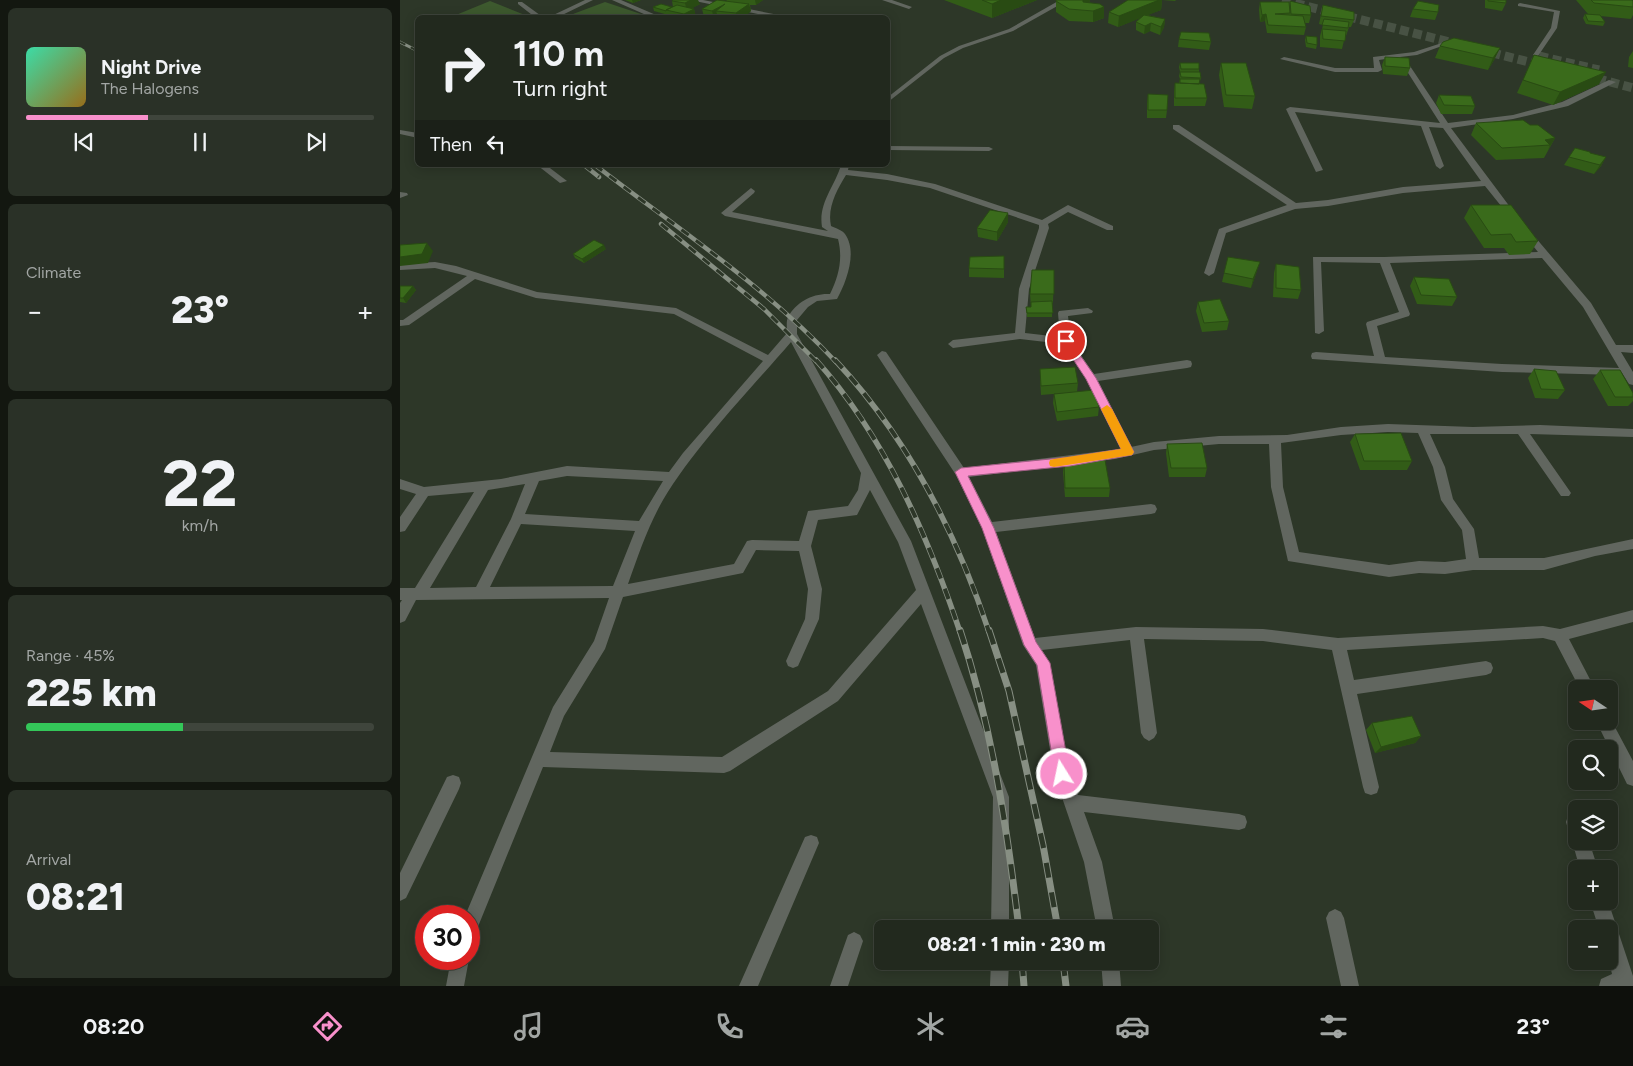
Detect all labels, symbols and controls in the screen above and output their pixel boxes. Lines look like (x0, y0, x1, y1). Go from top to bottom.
text: 110 m (513, 33, 604, 75)
icon: right (430, 35, 495, 100)
text: Night Drive (101, 56, 201, 79)
text: Turn right (513, 75, 608, 102)
text: The Halogens (101, 79, 199, 98)
icon: previous (70, 128, 98, 156)
icon: pause (186, 128, 214, 156)
icon: next (302, 128, 330, 156)
icon: left (482, 130, 510, 158)
text: Then (430, 133, 472, 156)
text: Climate (26, 263, 81, 282)
text: 23° (171, 287, 229, 333)
text: − (26, 294, 43, 328)
text: + (357, 294, 374, 328)
pin (1045, 320, 1087, 362)
icon: arrive (1052, 327, 1080, 355)
text: 22 (162, 444, 238, 522)
text: km/h (182, 516, 218, 535)
text: Range · 45% (26, 646, 115, 665)
text: 225 km (26, 670, 157, 716)
north arrow (1568, 680, 1618, 730)
map controls (1568, 680, 1618, 970)
button: search (1568, 740, 1618, 790)
position arrow (1035, 747, 1087, 799)
button: layers (1568, 800, 1618, 850)
text: Arrival (26, 850, 71, 869)
button: + (1568, 860, 1618, 910)
text: 08:21 (26, 874, 125, 920)
speed limit sign: 30 (415, 905, 480, 970)
button: − (1568, 920, 1618, 970)
text: 08:21 · 1 min · 230 m (927, 933, 1106, 956)
icon: directions (310, 1009, 345, 1044)
icon: music (511, 1009, 546, 1044)
icon: phone (712, 1009, 747, 1044)
icon: climate (913, 1009, 948, 1044)
icon: car (1115, 1009, 1150, 1044)
icon: filters (1316, 1009, 1351, 1044)
text: 08:20 (83, 1013, 144, 1040)
text: 23° (1517, 1013, 1550, 1040)

